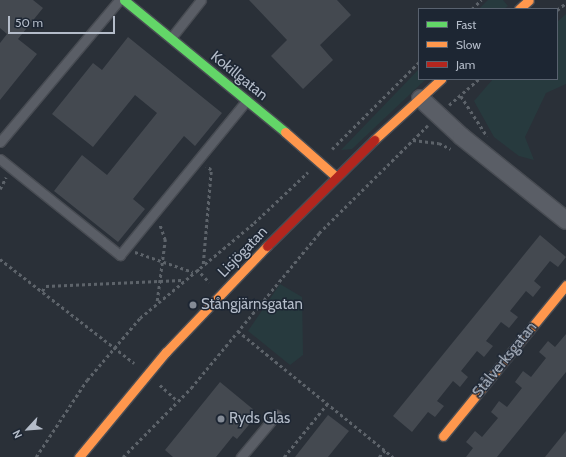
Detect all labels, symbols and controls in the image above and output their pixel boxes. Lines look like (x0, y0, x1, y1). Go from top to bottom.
scale bar (10, 8, 117, 34)
legend (418, 8, 558, 80)
text: 50 m (15, 15, 43, 30)
text: Fast (456, 17, 476, 32)
text: Slow (456, 37, 481, 52)
street label: Kokillgatan (207, 47, 271, 105)
text: Jam (456, 57, 475, 72)
street label: Lisjögatan (214, 223, 272, 281)
place label: Stångjärnsgatan (201, 296, 303, 314)
marker: Stångjärnsgatan (188, 300, 198, 310)
street label: Stålverksgatan (469, 319, 541, 401)
north arrow (8, 409, 48, 449)
place label: Ryds Glas (229, 410, 290, 428)
marker: Ryds Glas (216, 414, 226, 424)
text: N (9, 428, 25, 441)

